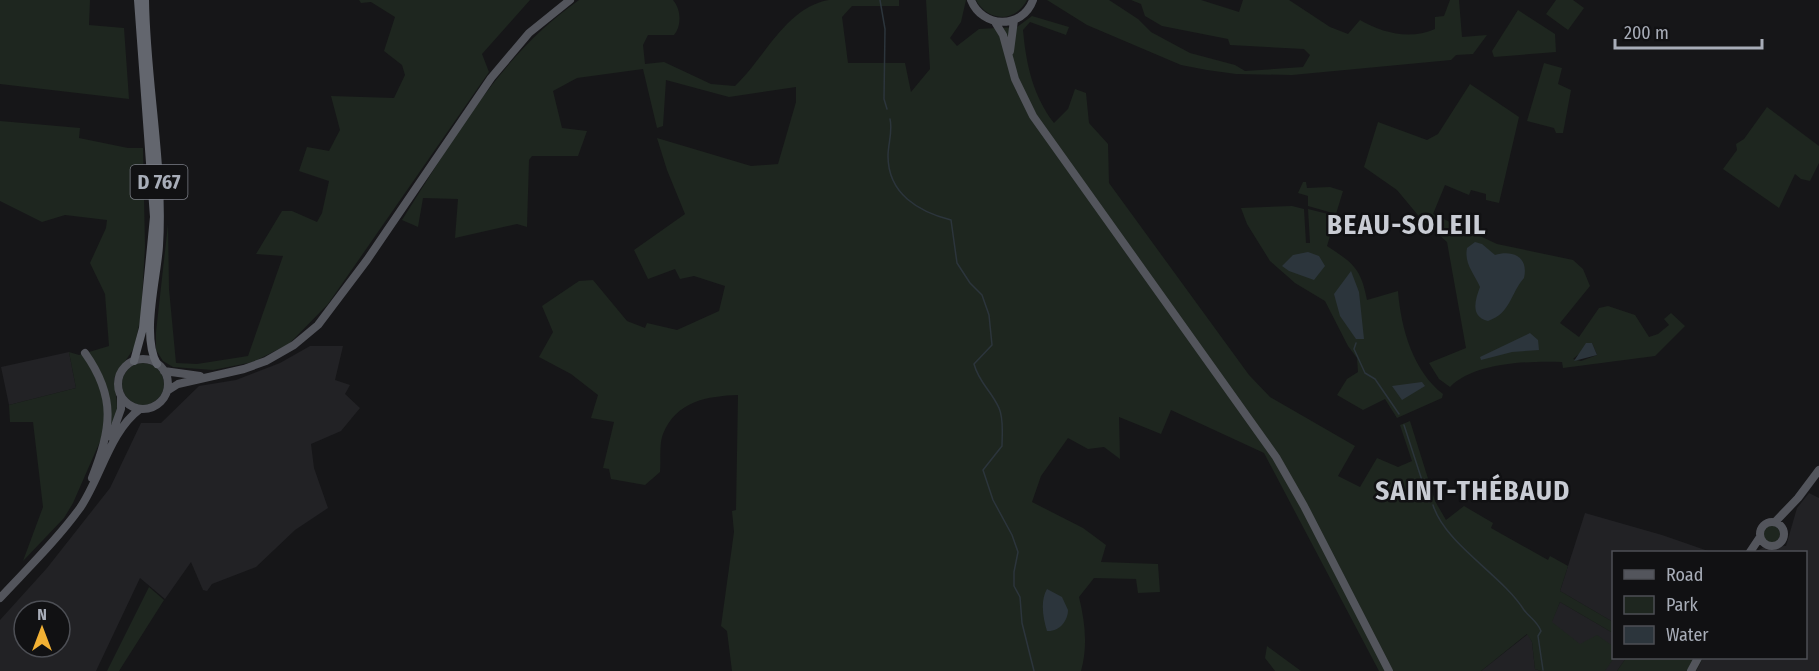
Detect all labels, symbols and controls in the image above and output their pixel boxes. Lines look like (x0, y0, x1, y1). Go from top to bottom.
scale bar (1615, 12, 1762, 50)
text: 200 m (1624, 22, 1669, 44)
road number: D 767 (130, 165, 188, 199)
district label: BEAU-SOLEIL (1327, 209, 1487, 241)
district label: SAINT-THÉBAUD (1375, 473, 1571, 507)
legend (1612, 551, 1807, 659)
text: Road (1666, 564, 1703, 586)
text: Park (1666, 594, 1699, 616)
north arrow (12, 599, 72, 659)
text: N (37, 605, 47, 624)
text: Water (1666, 624, 1709, 646)

